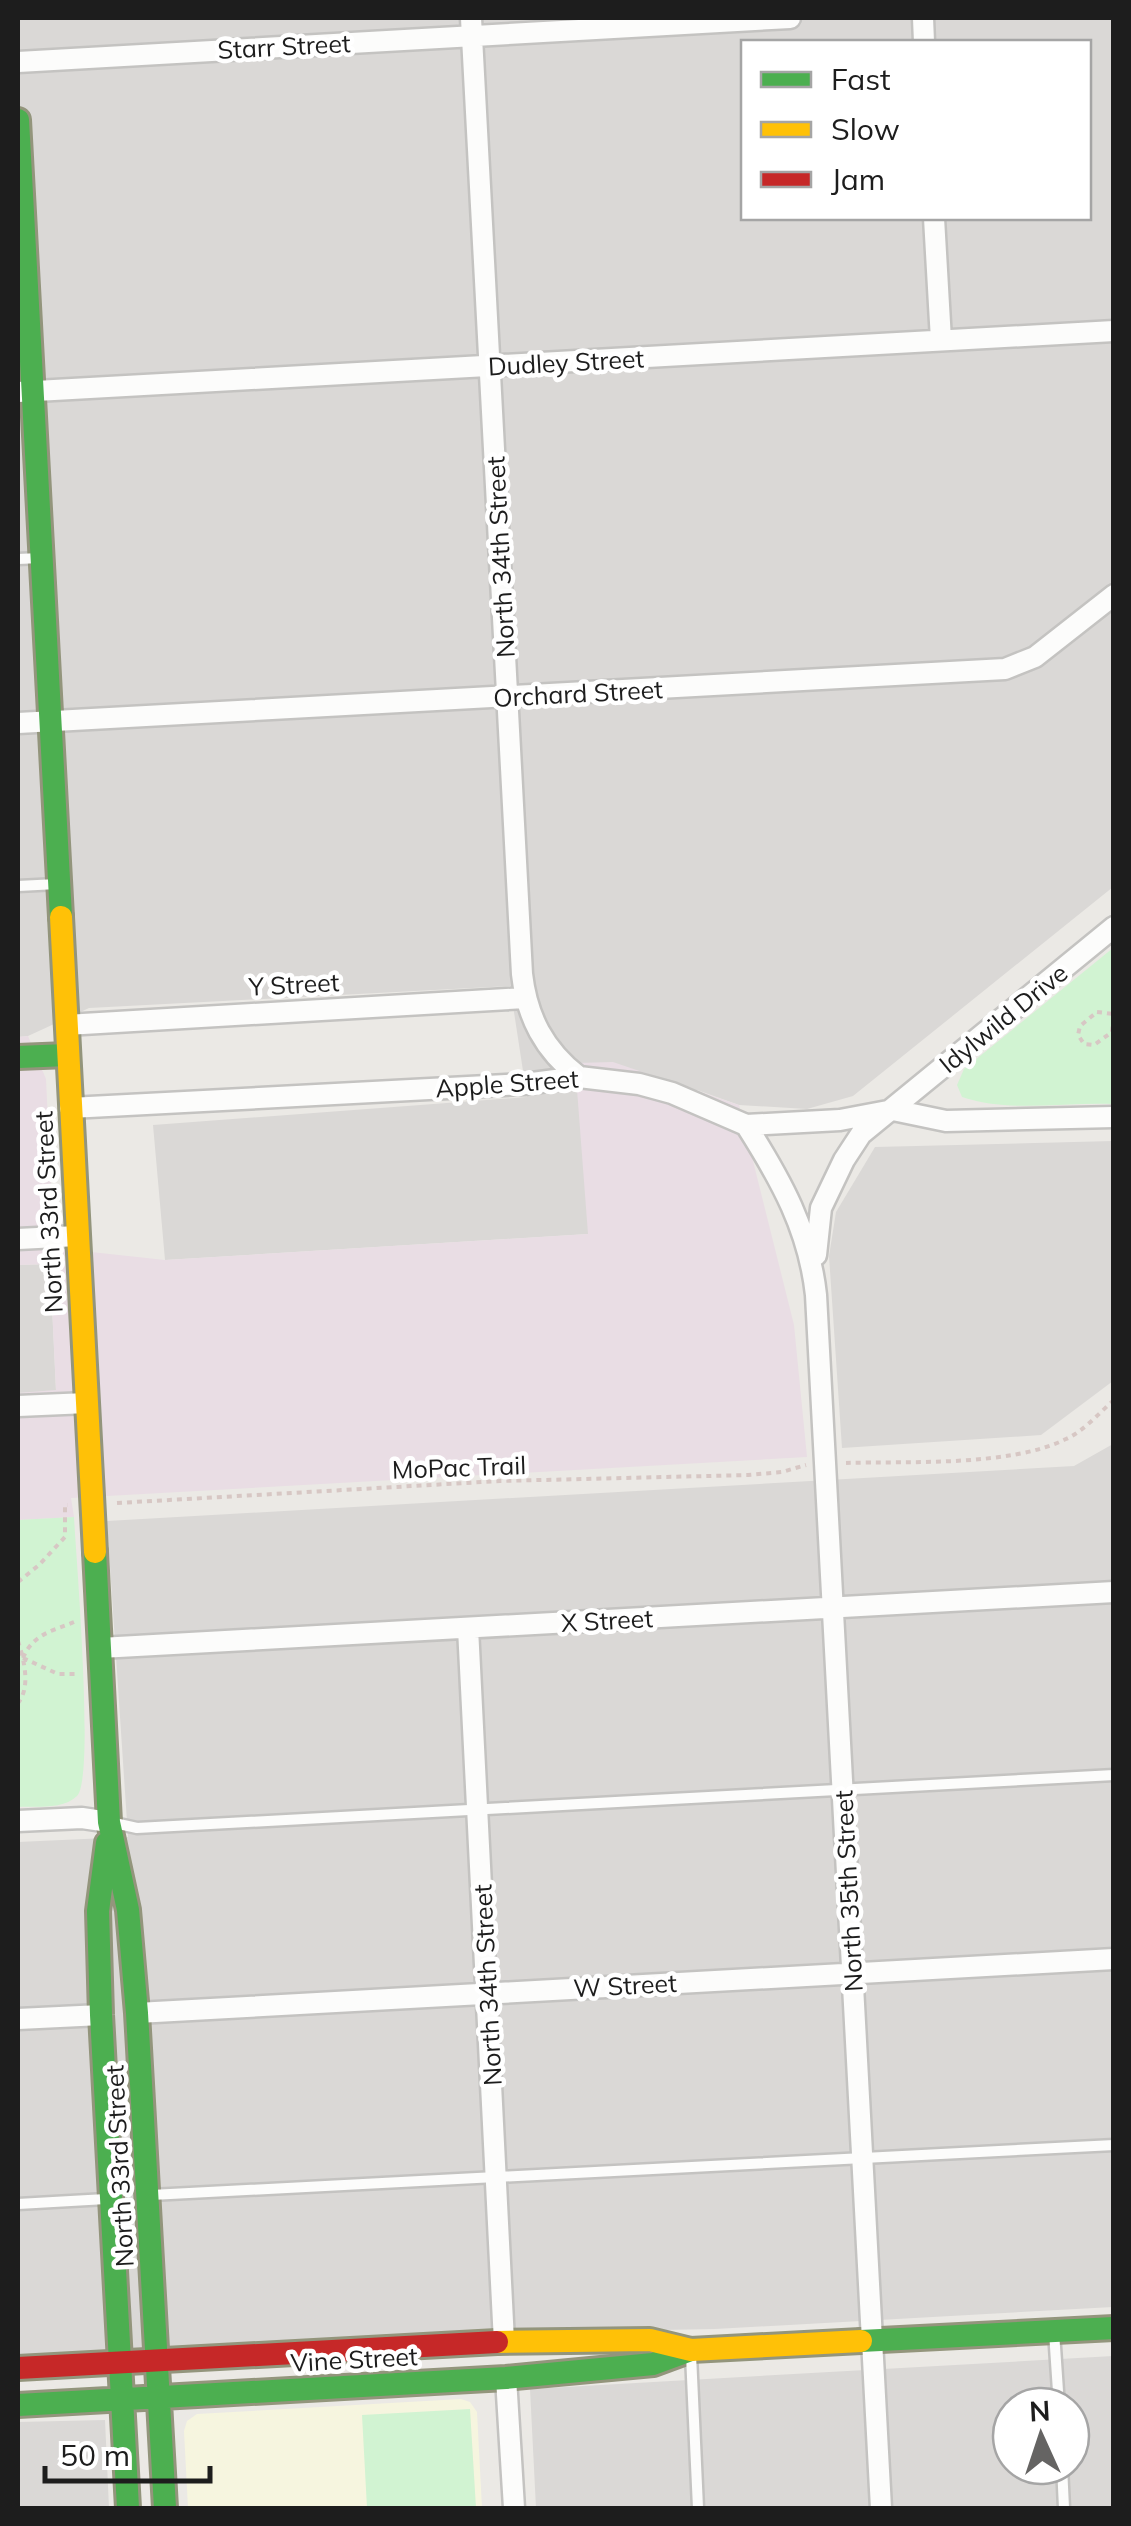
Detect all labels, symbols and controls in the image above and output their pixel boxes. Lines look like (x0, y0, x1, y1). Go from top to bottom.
street label: Starr Street (217, 27, 352, 65)
legend (741, 40, 1091, 220)
text: Fast (831, 60, 891, 98)
text: Slow (831, 110, 900, 148)
text: Jam (831, 160, 885, 198)
street label: Dudley Street (487, 342, 645, 382)
street label: North 34th Street (479, 455, 521, 659)
street label: Orchard Street (492, 673, 664, 713)
street label: Idylwild Drive (933, 957, 1073, 1079)
street label: Y Street (247, 966, 340, 1002)
street label: Apple Street (434, 1063, 580, 1103)
street label: North 33rd Street (27, 1110, 69, 1314)
street label: MoPac Trail (391, 1449, 527, 1485)
street label: X Street (560, 1602, 654, 1638)
street label: North 35th Street (827, 1789, 869, 1993)
street label: North 34th Street (466, 1883, 508, 2087)
street label: W Street (573, 1967, 678, 2003)
street label: North 33rd Street (98, 2064, 140, 2268)
street label: Vine Street (290, 2340, 419, 2378)
north arrow (991, 2386, 1091, 2486)
text: N (1028, 2393, 1051, 2429)
scale bar (45, 2421, 210, 2483)
text: 50 m (60, 2436, 130, 2474)

